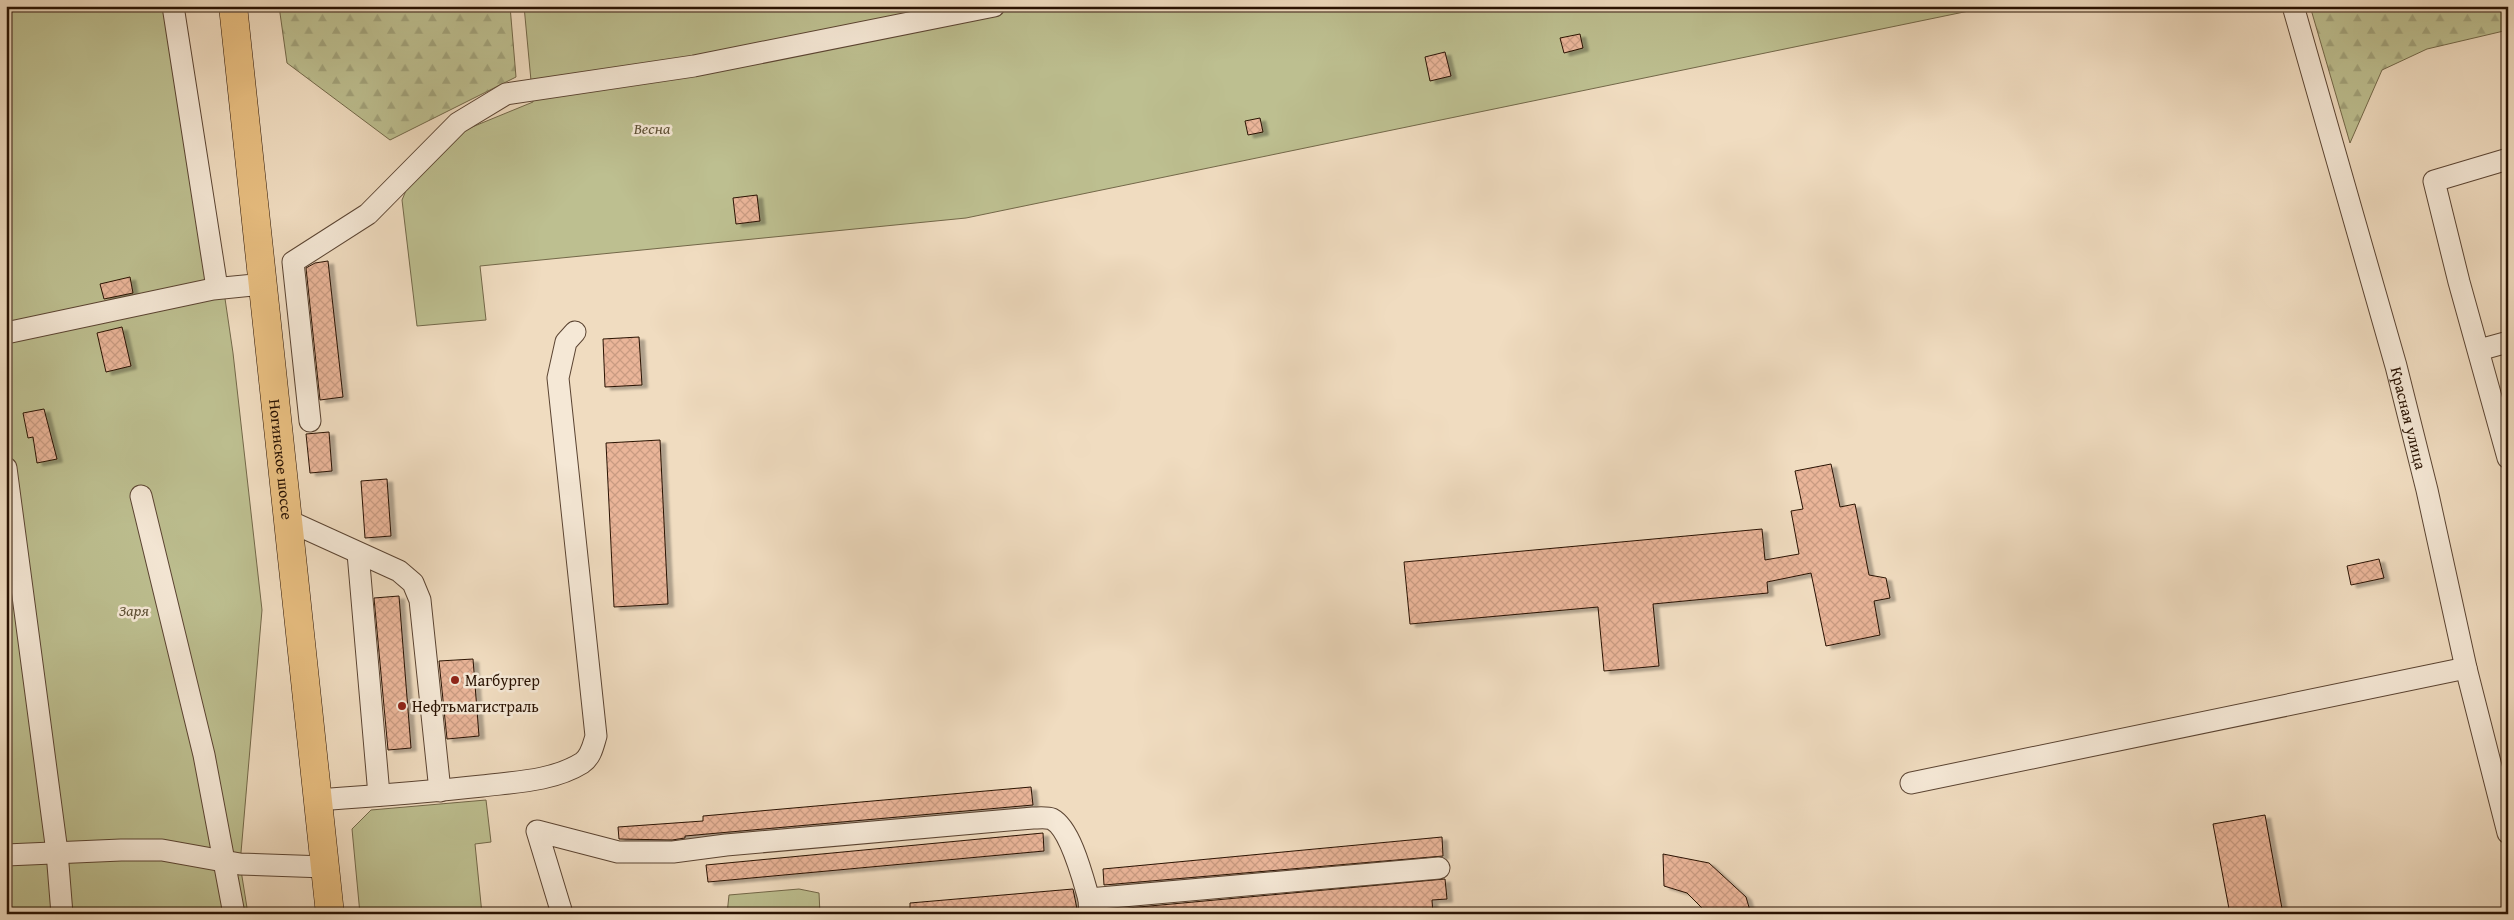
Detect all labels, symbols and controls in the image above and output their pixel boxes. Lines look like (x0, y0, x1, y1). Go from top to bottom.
park label: Весна (633, 116, 671, 140)
street label: Красная улица (2385, 364, 2433, 472)
street label: Ногинское шоссе (263, 398, 300, 521)
park label: Заря (119, 598, 149, 622)
place label: Магбургер (465, 668, 540, 692)
marker: Магбургер (449, 674, 461, 686)
place label: Нефтьмагистраль (412, 694, 539, 718)
marker: Нефтьмагистраль (396, 700, 408, 712)

